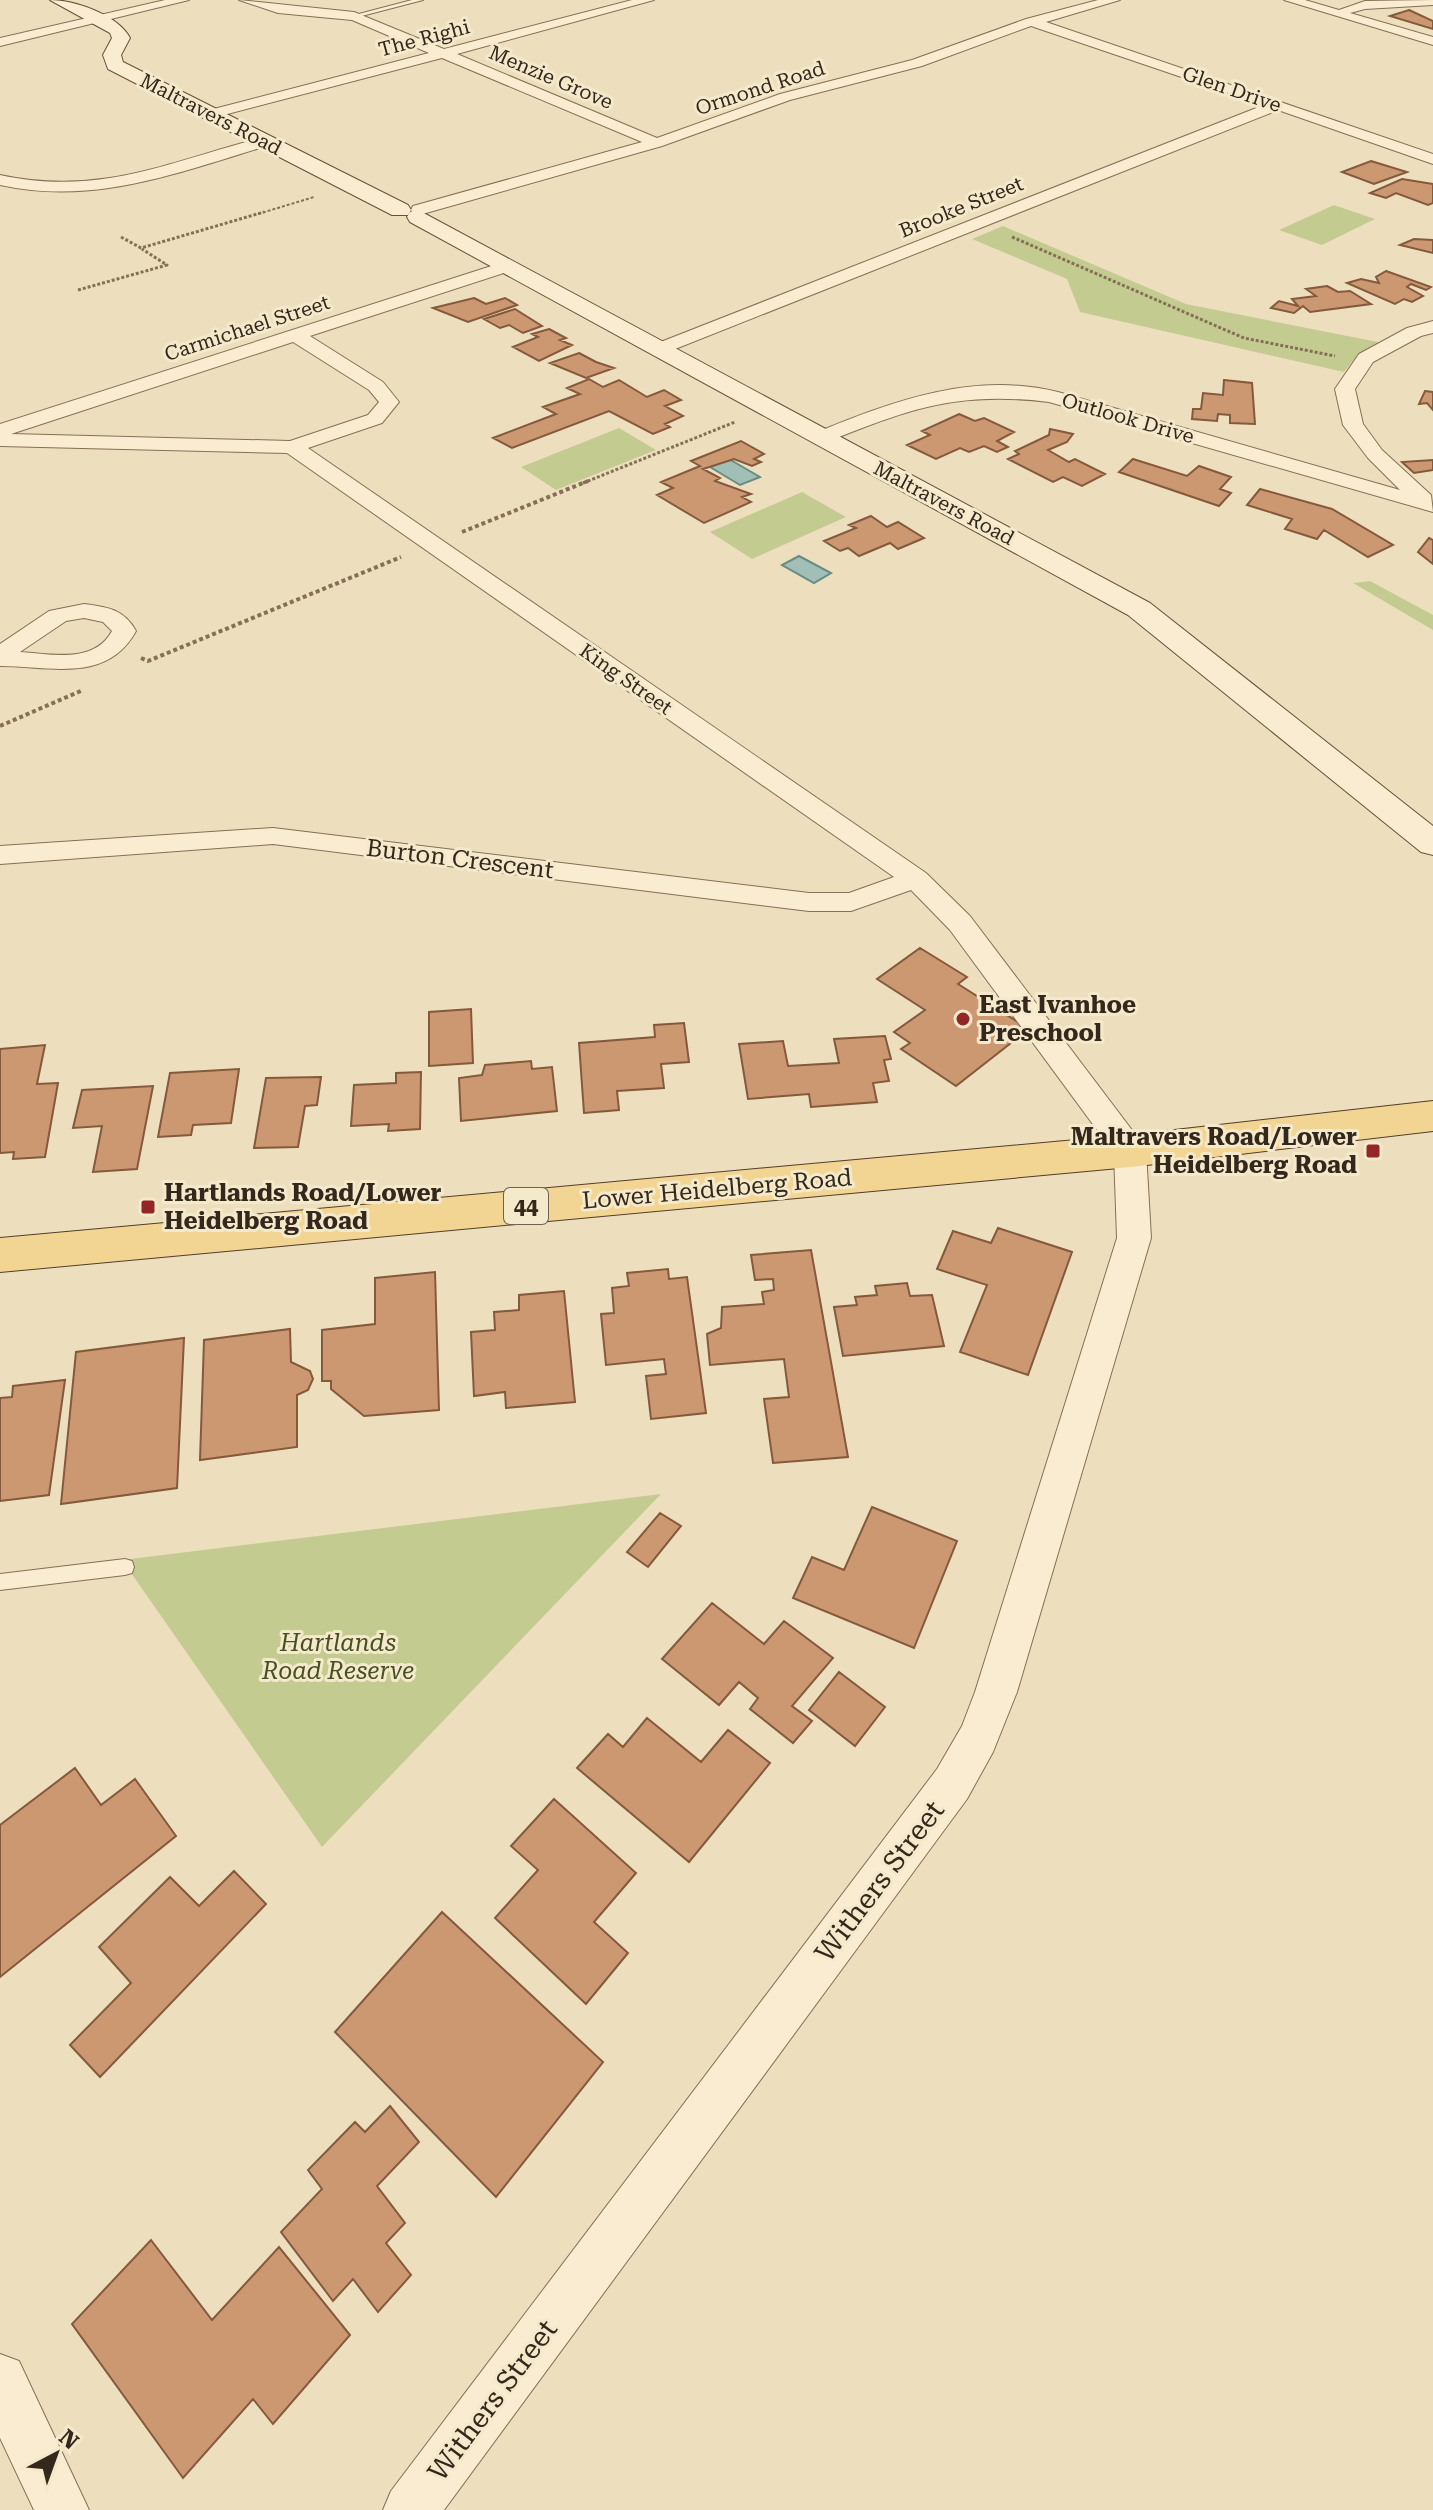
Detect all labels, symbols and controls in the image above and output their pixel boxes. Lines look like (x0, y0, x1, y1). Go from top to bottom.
street label: The Righi (376, 14, 472, 62)
street label: Menzie Grove (485, 40, 617, 114)
street label: Ormond Road (692, 56, 828, 120)
street label: Glen Drive (1179, 61, 1285, 117)
street label: Maltravers Road (136, 68, 286, 160)
street label: Brooke Street (896, 171, 1027, 243)
street label: Carmichael Street (161, 290, 333, 366)
street label: Outlook Drive (1059, 388, 1197, 448)
street label: Maltravers Road (870, 456, 1019, 550)
street label: King Street (575, 638, 677, 720)
street label: Burton Crescent (365, 834, 555, 884)
place label: East Ivanhoe Preschool (979, 991, 1136, 1047)
marker: East Ivanhoe Preschool (954, 1010, 972, 1028)
place label: Maltravers Road/Lower Heidelberg Road (1071, 1123, 1357, 1179)
marker: Maltravers Road/Lower Heidelberg Road (1364, 1142, 1382, 1160)
street label: Lower Heidelberg Road (581, 1163, 853, 1215)
place label: Hartlands Road/Lower Heidelberg Road (164, 1179, 441, 1235)
road number: 44 (504, 1188, 548, 1224)
marker: Hartlands Road/Lower Heidelberg Road (139, 1198, 157, 1216)
park label: Hartlands Road Reserve (261, 1629, 414, 1685)
street label: Withers Street (808, 1794, 951, 1968)
street label: Withers Street (421, 2313, 564, 2487)
north arrow (16, 2414, 96, 2494)
text: N (54, 2424, 83, 2454)

